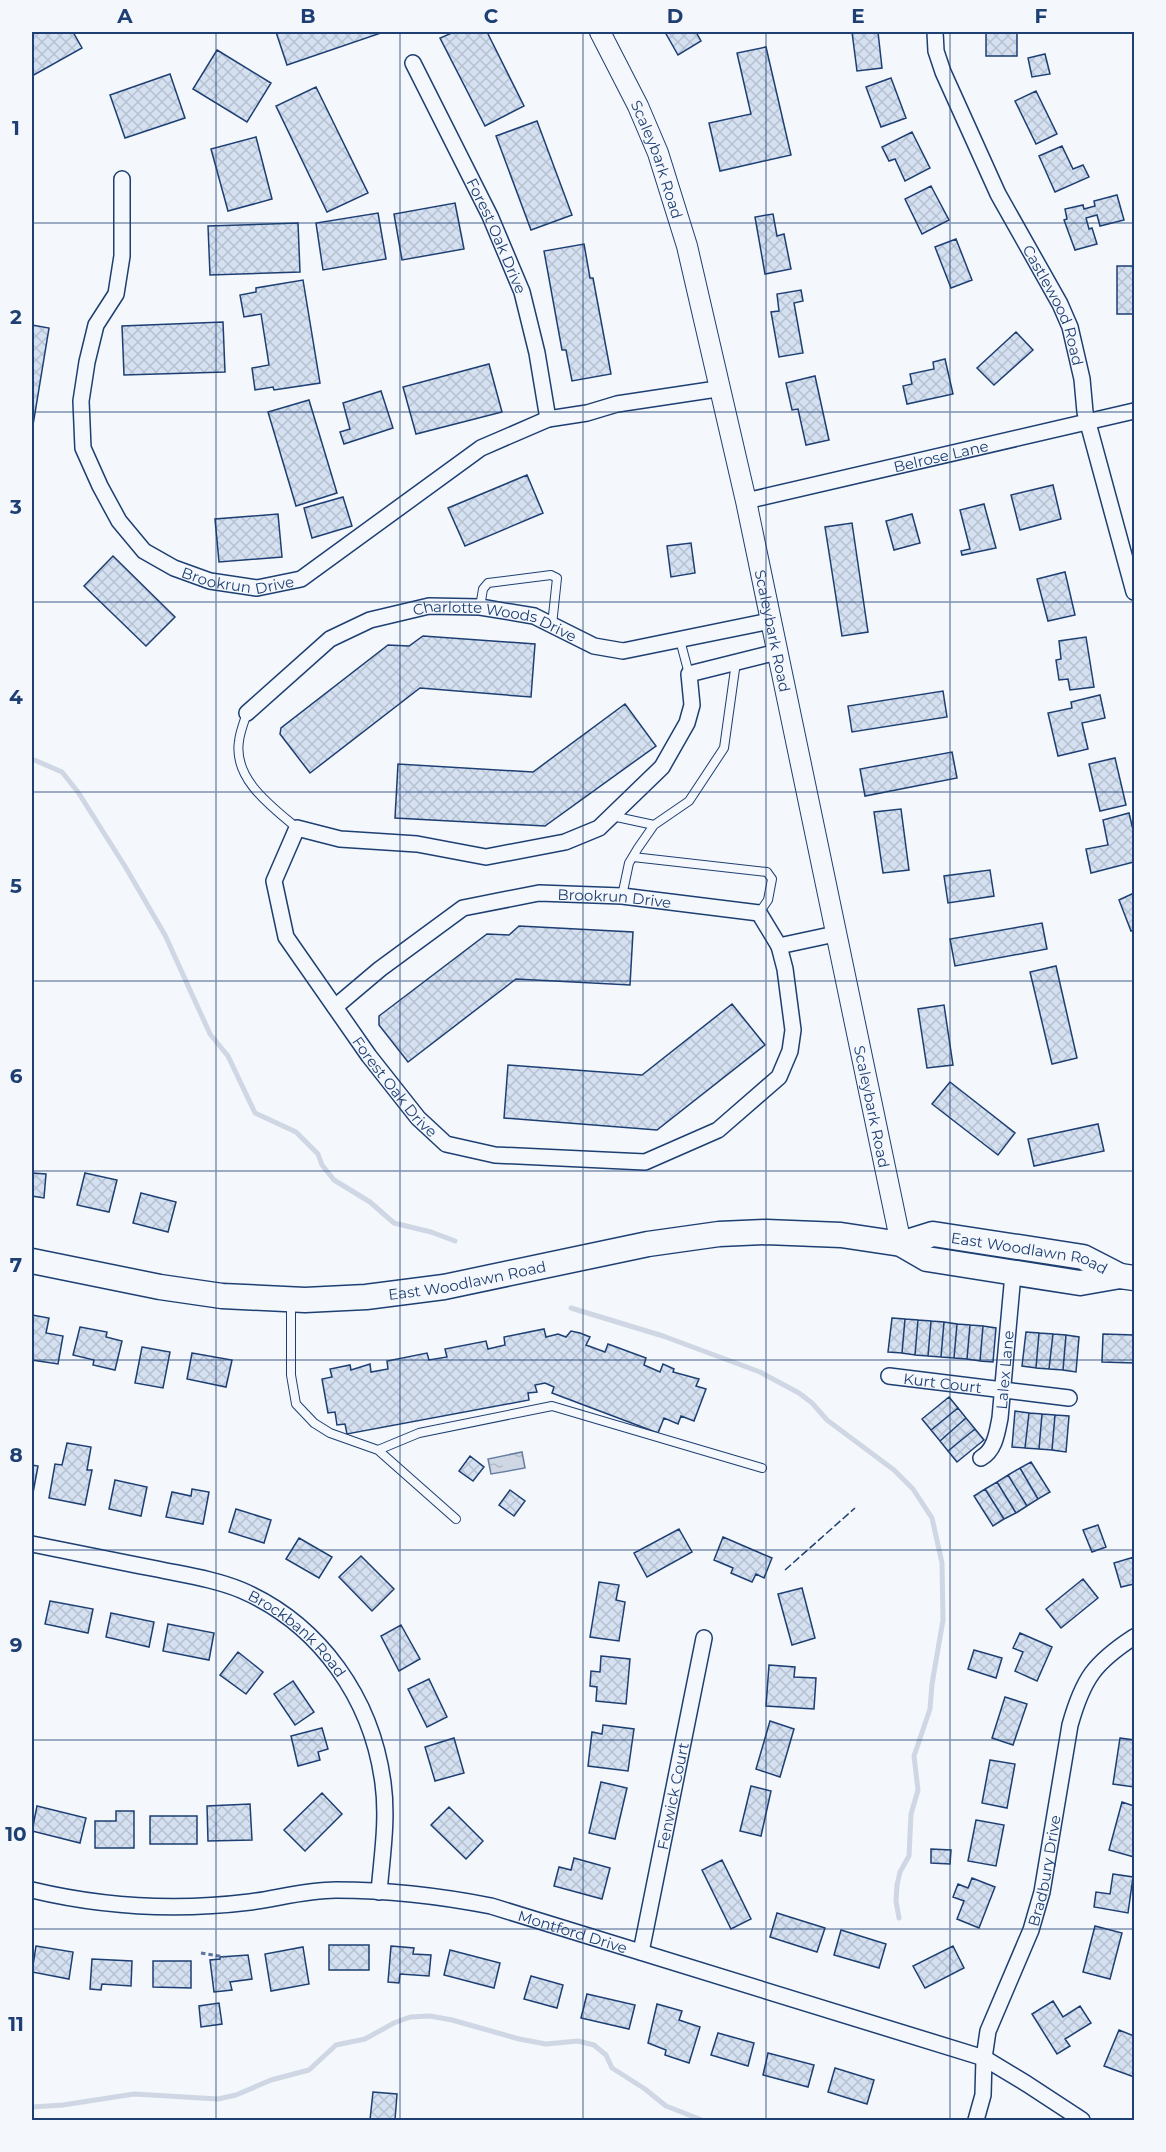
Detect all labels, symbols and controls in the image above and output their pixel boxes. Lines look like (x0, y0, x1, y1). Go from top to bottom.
text: A (116, 4, 133, 28)
text: B (300, 4, 316, 28)
text: C (484, 4, 499, 28)
text: D (667, 4, 683, 28)
text: E (851, 4, 865, 28)
text: F (1035, 4, 1048, 28)
street label: Scaleybark Road (627, 97, 687, 221)
text: 1 (12, 116, 20, 140)
street label: Forest Oak Drive (463, 175, 531, 296)
street label: Castlewood Road (1019, 241, 1088, 367)
text: 2 (10, 305, 22, 329)
street label: Belrose Lane (891, 436, 990, 476)
text: 3 (9, 495, 22, 519)
street label: Brookrun Drive (179, 562, 296, 598)
street label: Scaleybark Road (751, 568, 795, 694)
street label: Charlotte Woods Drive (411, 596, 580, 645)
text: 4 (9, 685, 23, 709)
text: 5 (10, 874, 22, 898)
street label: Brookrun Drive (557, 884, 673, 912)
street label: Forest Oak Drive (349, 1032, 442, 1141)
street label: Scaleybark Road (850, 1044, 894, 1170)
text: 6 (10, 1064, 23, 1088)
street label: East Woodlawn Road (950, 1227, 1111, 1278)
text: 7 (10, 1253, 22, 1277)
street label: East Woodlawn Road (387, 1256, 548, 1304)
street label: Lalex Lane (991, 1330, 1017, 1410)
street label: Kurt Court (902, 1368, 983, 1397)
text: 8 (9, 1443, 23, 1467)
street label: Brockbank Road (245, 1585, 350, 1681)
text: 9 (10, 1633, 22, 1657)
street label: Fenwick Court (652, 1741, 692, 1851)
street label: Bradbury Drive (1023, 1813, 1064, 1929)
text: 10 (5, 1822, 27, 1846)
street label: Montford Drive (516, 1905, 630, 1957)
text: 11 (8, 2012, 24, 2036)

